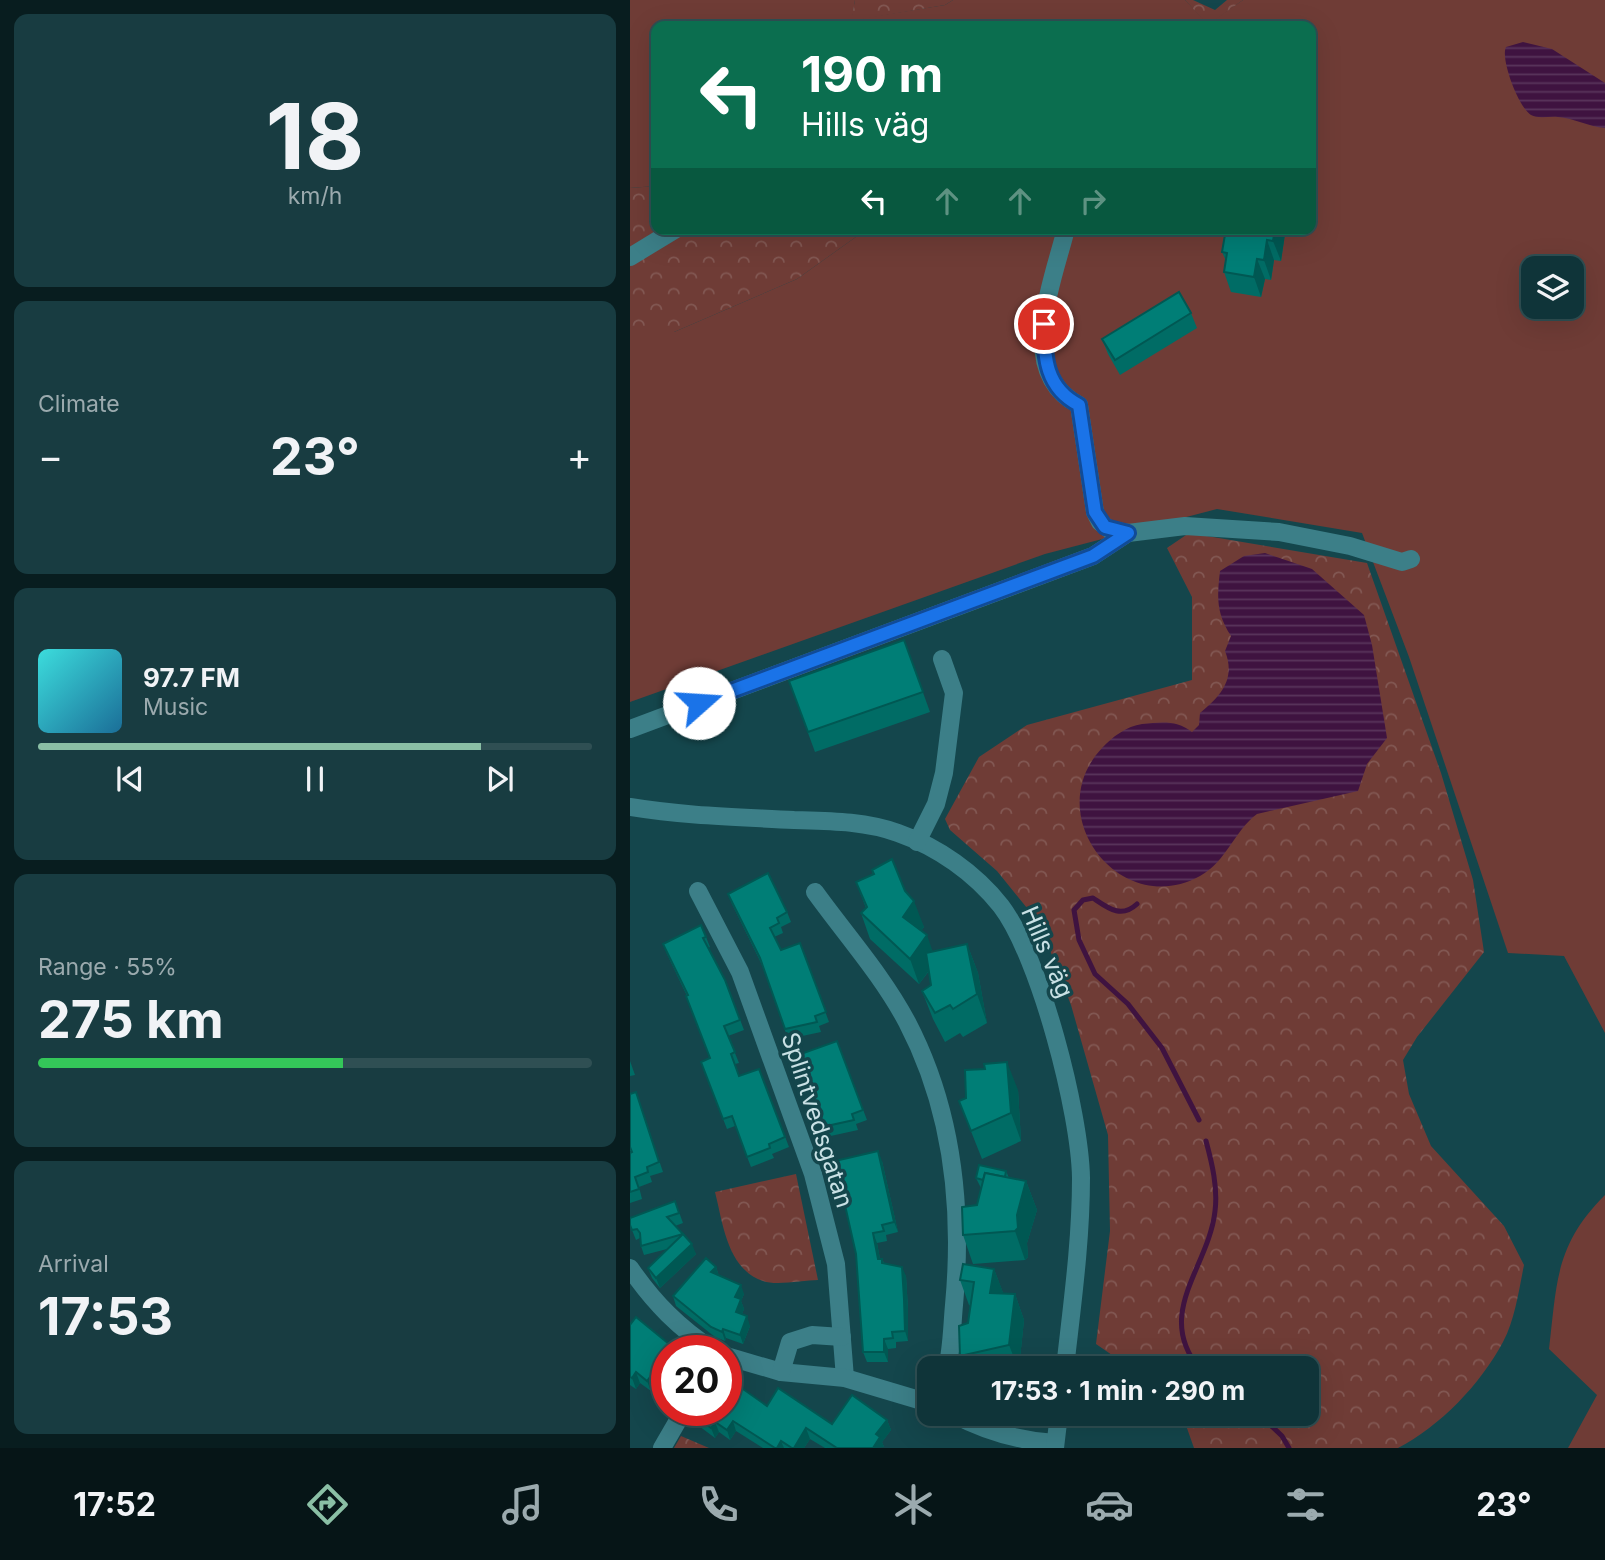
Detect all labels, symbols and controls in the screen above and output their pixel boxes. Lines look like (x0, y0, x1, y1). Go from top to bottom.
text: 190 m (801, 45, 943, 104)
icon: left (686, 49, 777, 140)
text: 18 (266, 81, 364, 191)
text: Hills väg (801, 105, 929, 144)
text: km/h (288, 182, 342, 210)
icon: left (855, 182, 893, 220)
icon: ahead (928, 182, 966, 220)
icon: ahead (1001, 182, 1039, 220)
icon: right (1074, 182, 1112, 220)
map controls (1521, 256, 1584, 319)
button: layers (1521, 256, 1584, 319)
pin (1014, 294, 1074, 354)
icon: arrive (1025, 305, 1063, 343)
text: Climate (38, 390, 120, 418)
text: 23° (270, 425, 360, 488)
text: − (38, 433, 63, 479)
text: + (567, 433, 592, 479)
text: 97.7 FM (143, 662, 240, 693)
position arrow (662, 666, 736, 740)
text: Music (143, 693, 208, 721)
icon: previous (111, 760, 149, 798)
icon: pause (296, 760, 334, 798)
icon: next (481, 760, 519, 798)
street label: Hills väg (1015, 902, 1080, 1002)
text: Range · 55% (38, 953, 177, 981)
text: 275 km (38, 988, 224, 1051)
street label: Splintvedsgatan (775, 1029, 859, 1211)
text: Arrival (38, 1250, 109, 1278)
text: 17:53 (38, 1285, 173, 1348)
speed limit sign: 20 (651, 1335, 742, 1426)
text: 17:53 · 1 min · 290 m (991, 1375, 1245, 1406)
icon: directions (303, 1480, 352, 1529)
icon: music (498, 1480, 547, 1529)
icon: phone (694, 1480, 743, 1529)
icon: climate (889, 1480, 938, 1529)
icon: car (1085, 1480, 1134, 1529)
icon: filters (1281, 1480, 1330, 1529)
text: 17:52 (73, 1485, 156, 1524)
text: 23° (1476, 1485, 1532, 1524)

